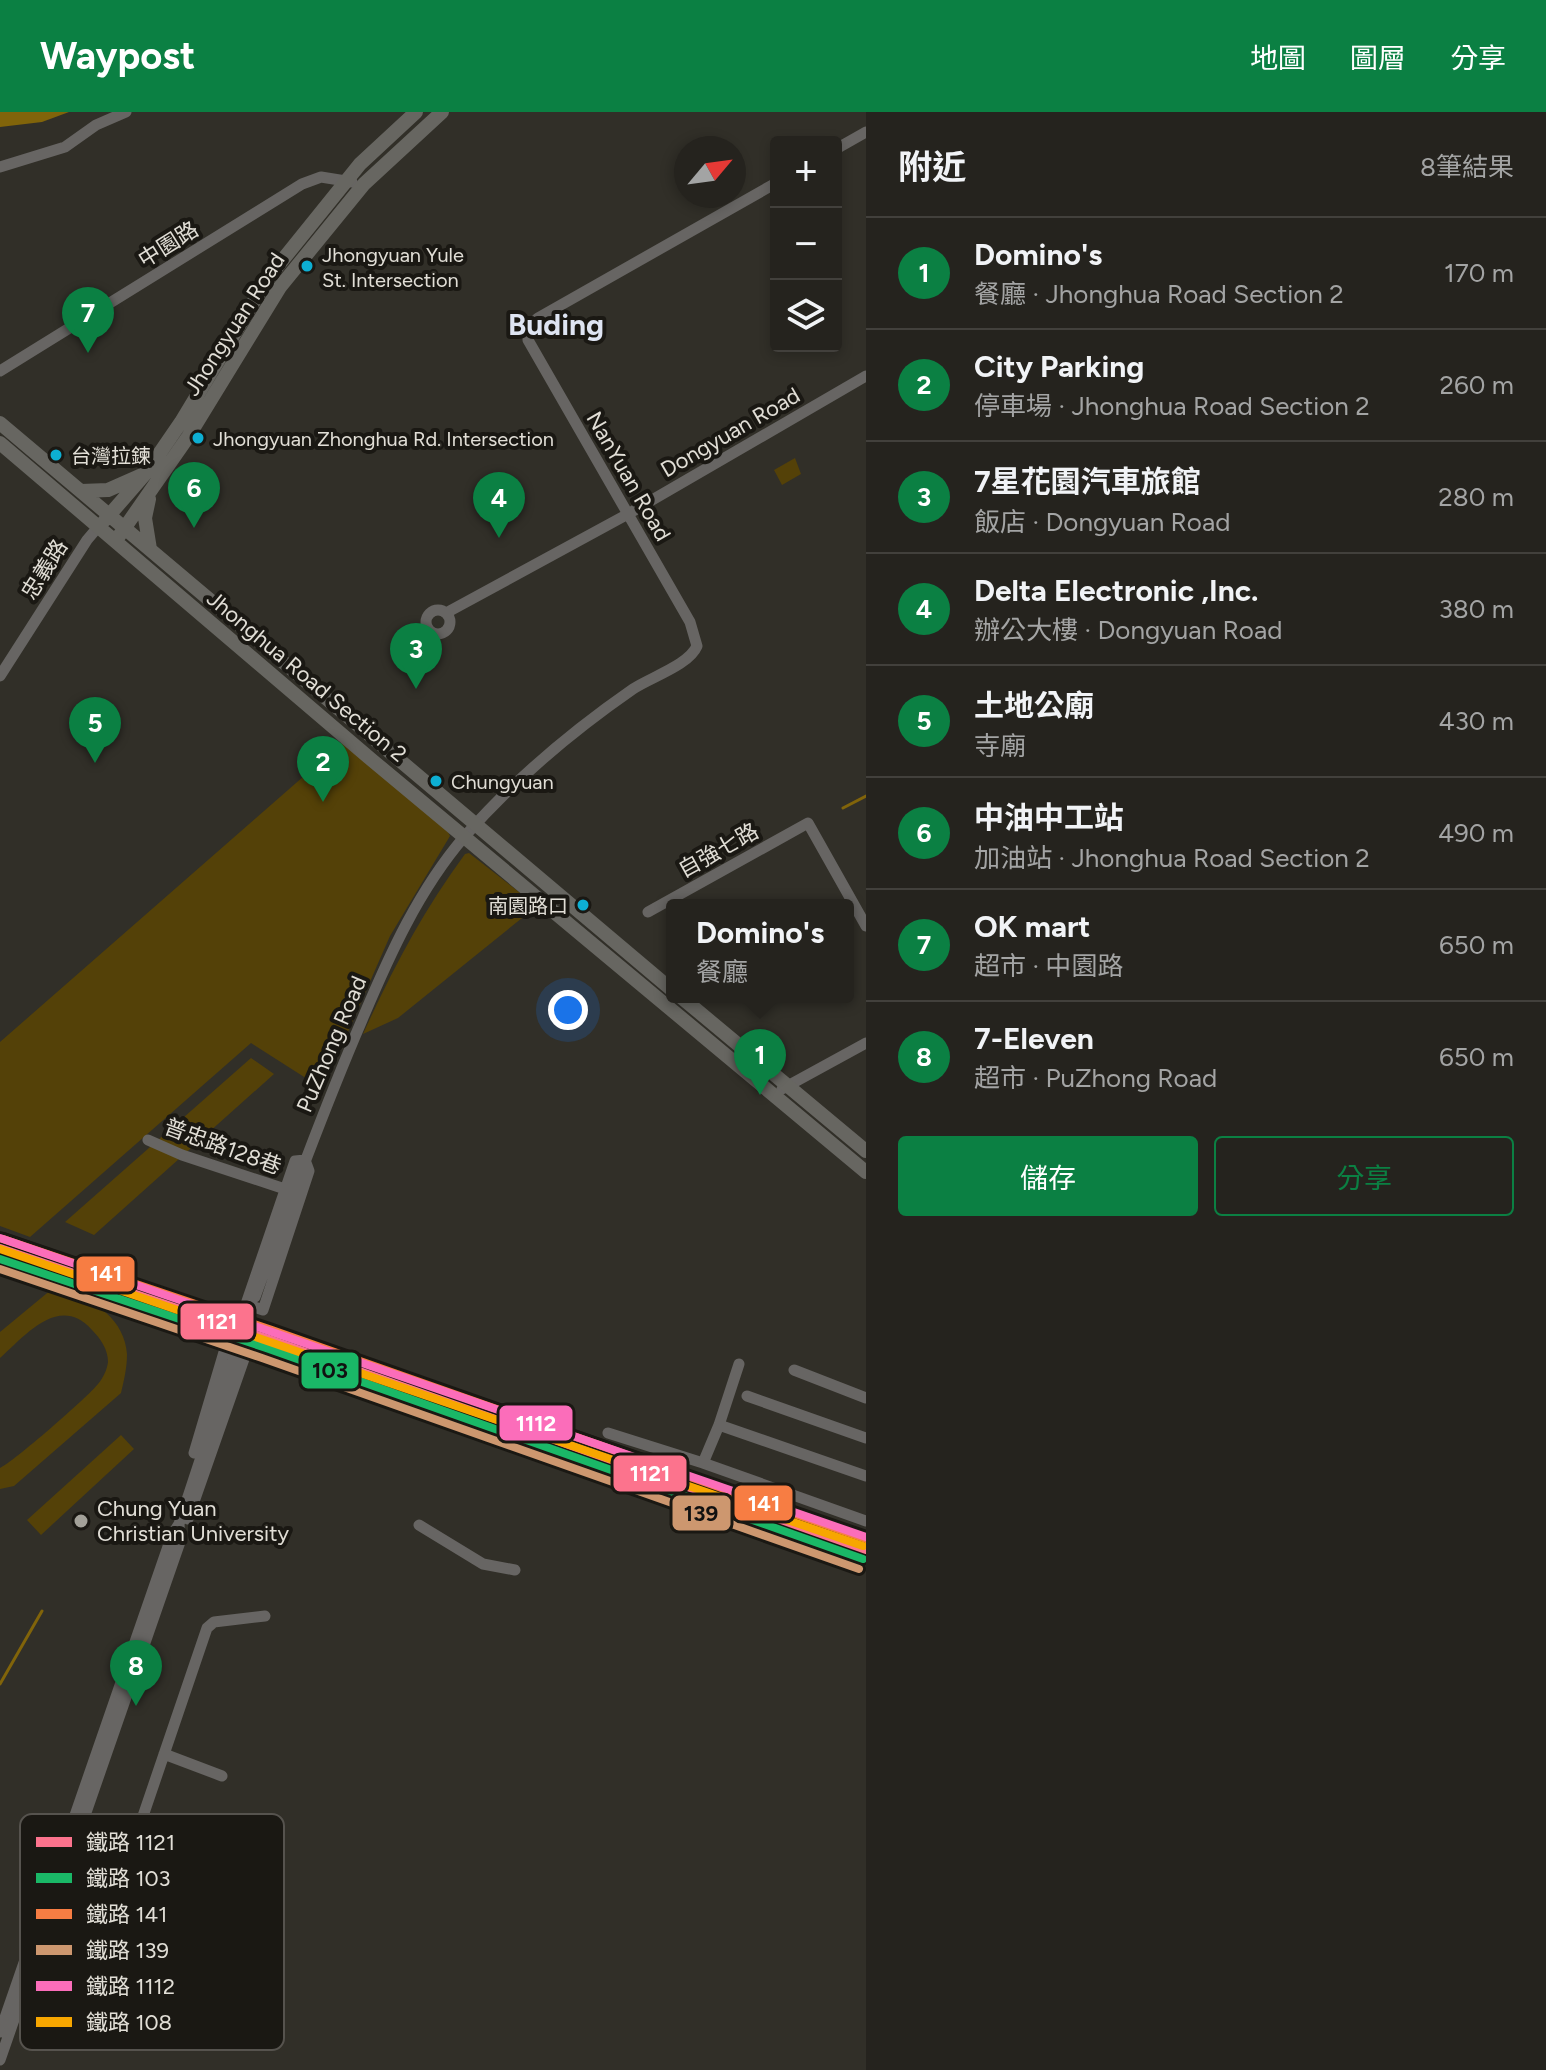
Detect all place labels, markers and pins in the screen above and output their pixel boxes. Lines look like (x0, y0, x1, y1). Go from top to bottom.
place label: Jhongyuan Yule St. Intersection (322, 243, 464, 292)
marker: Jhongyuan Yule St. Intersection (299, 258, 315, 274)
pin: 7 (62, 287, 114, 353)
place label: Jhongyuan Zhonghua Rd. Intersection (213, 427, 554, 451)
marker: Jhongyuan Zhonghua Rd. Intersection (190, 430, 206, 446)
place label: 台灣拉鍊 (71, 444, 151, 468)
marker: 台灣拉鍊 (48, 447, 64, 463)
pin: 6 (168, 462, 220, 528)
pin: 4 (473, 472, 525, 538)
pin: 3 (390, 623, 442, 689)
pin: 5 (69, 697, 121, 763)
pin: 2 (297, 736, 349, 802)
place label: Chungyuan (451, 770, 554, 794)
marker: Chungyuan (428, 773, 444, 789)
place label: 南園路口 (488, 894, 568, 918)
marker: 南園路口 (575, 897, 591, 913)
pin: 1 (734, 1029, 786, 1095)
place label: Chung Yuan Christian University (97, 1495, 290, 1547)
marker: Chung Yuan Christian University (72, 1512, 90, 1530)
pin: 8 (110, 1640, 162, 1706)

